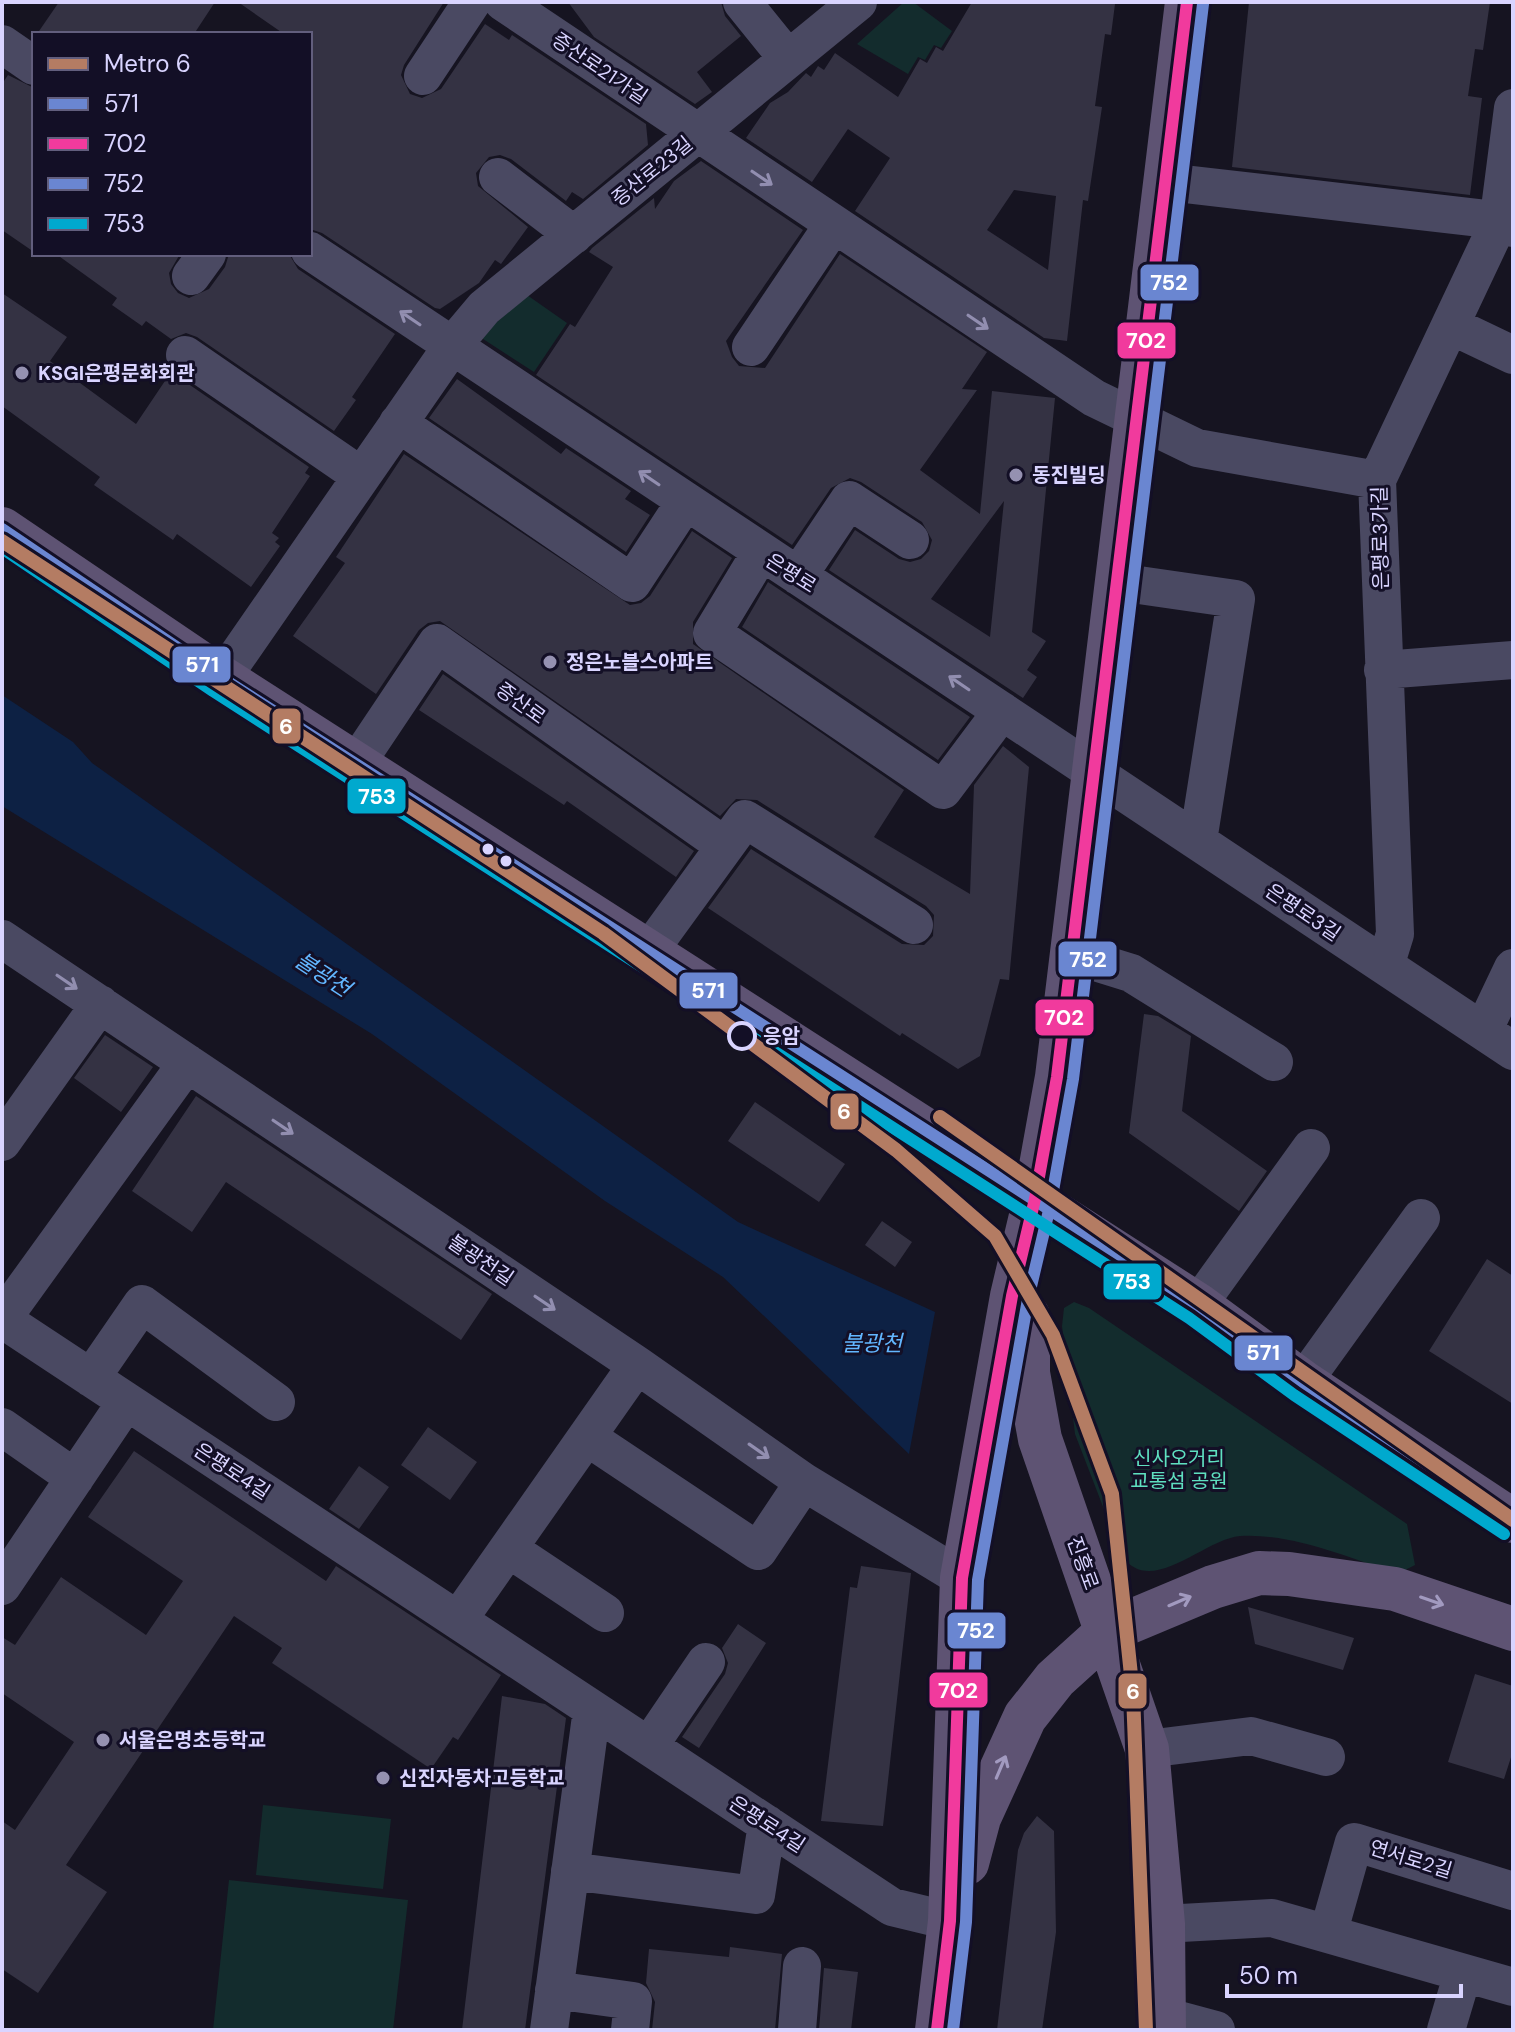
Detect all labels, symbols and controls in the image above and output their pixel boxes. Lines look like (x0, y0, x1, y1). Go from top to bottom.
street label: 증산로21가길 (547, 27, 653, 109)
legend (32, 32, 312, 256)
text: Metro 6 (104, 48, 191, 79)
text: 571 (104, 88, 139, 119)
text: 702 (104, 128, 146, 159)
street label: 증산로23길 (606, 130, 698, 212)
text: 752 (104, 168, 144, 199)
one-way arrow (750, 169, 772, 186)
text: 753 (104, 208, 145, 239)
line badge: 752 (1139, 263, 1200, 302)
text: 752 (1150, 268, 1188, 297)
one-way arrow (399, 310, 421, 326)
one-way arrow (966, 314, 989, 330)
line badge: 702 (1116, 321, 1177, 360)
text: 702 (1126, 326, 1166, 355)
place label: KSGI은평문화회관 (38, 360, 195, 386)
marker: KSGI은평문화회관 (13, 364, 31, 382)
place label: 동진빌딩 (1032, 462, 1106, 488)
marker: 동진빌딩 (1007, 466, 1025, 484)
one-way arrow (639, 470, 661, 486)
street label: 은평로3가길 (1366, 486, 1394, 590)
street label: 은평로 (761, 547, 821, 599)
line badge: 571 (171, 645, 232, 684)
place label: 정은노블스아파트 (566, 649, 713, 675)
text: 571 (185, 650, 219, 679)
marker: 정은노블스아파트 (541, 653, 559, 671)
one-way arrow (948, 674, 971, 690)
street label: 증산로 (491, 676, 551, 730)
line badge: 6 (271, 707, 302, 745)
text: 6 (279, 712, 293, 741)
line badge: 753 (346, 777, 407, 815)
text: 753 (358, 782, 396, 811)
unlabelled marker (480, 841, 496, 857)
unlabelled marker (498, 853, 514, 869)
street label: 은평로3길 (1260, 877, 1346, 947)
line badge: 752 (1057, 940, 1118, 978)
text: 752 (1069, 945, 1107, 974)
water label: 불광천 (289, 946, 358, 1005)
line badge: 571 (678, 971, 739, 1010)
one-way arrow (55, 974, 77, 990)
text: 571 (691, 976, 725, 1005)
line badge: 702 (1034, 998, 1095, 1037)
text: 702 (1044, 1003, 1084, 1032)
marker: 응암 (728, 1022, 756, 1050)
place label: 응암 (763, 1023, 800, 1049)
line badge: 6 (829, 1092, 860, 1131)
text: 6 (837, 1097, 851, 1126)
one-way arrow (271, 1119, 293, 1135)
street label: 불광천길 (443, 1229, 519, 1291)
line badge: 753 (1102, 1262, 1163, 1301)
text: 753 (1113, 1267, 1151, 1296)
one-way arrow (533, 1295, 556, 1311)
water label: 불광천 (842, 1329, 905, 1358)
line badge: 571 (1233, 1334, 1294, 1372)
text: 571 (1246, 1338, 1280, 1367)
street label: 은평로4길 (189, 1437, 275, 1505)
one-way arrow (748, 1442, 769, 1459)
park label: 신사오거리 교통섬 공원 (1130, 1445, 1228, 1494)
street label: 진흥로 (1061, 1533, 1105, 1593)
one-way arrow (1167, 1592, 1191, 1607)
one-way arrow (1419, 1595, 1444, 1610)
line badge: 752 (946, 1611, 1007, 1650)
text: 752 (957, 1616, 995, 1645)
line badge: 702 (928, 1671, 989, 1709)
line badge: 6 (1117, 1672, 1148, 1710)
text: 702 (938, 1676, 978, 1705)
text: 6 (1126, 1677, 1140, 1706)
place label: 서울은명초등학교 (119, 1727, 266, 1753)
marker: 서울은명초등학교 (94, 1731, 112, 1749)
one-way arrow (994, 1755, 1009, 1780)
place label: 신진자동차고등학교 (399, 1765, 565, 1791)
marker: 신진자동차고등학교 (374, 1769, 392, 1787)
street label: 은평로4길 (724, 1790, 810, 1858)
street label: 연서로2길 (1366, 1834, 1456, 1884)
scale bar (1227, 1948, 1461, 1998)
text: 50 m (1239, 1960, 1298, 1991)

